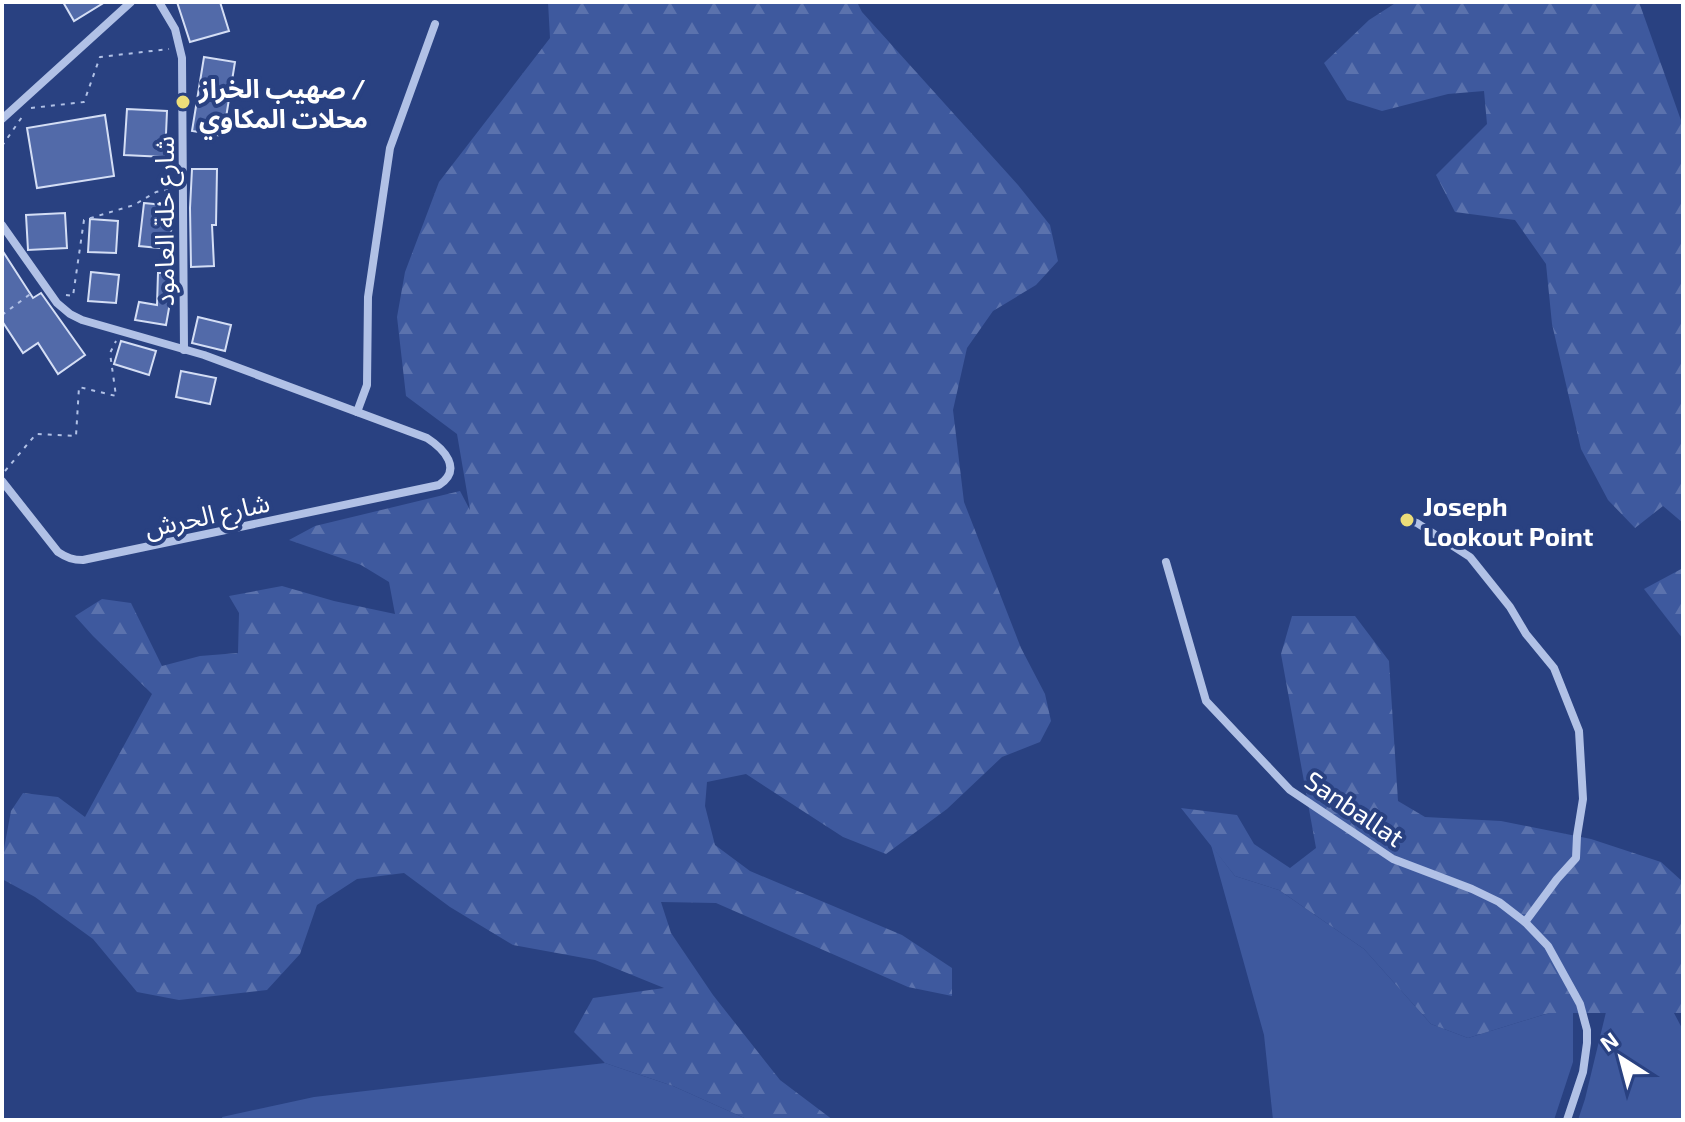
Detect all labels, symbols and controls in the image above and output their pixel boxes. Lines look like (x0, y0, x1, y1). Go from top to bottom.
place label: صهيب الخراز / محلات المكاوي (198, 72, 368, 140)
marker: صهيب الخراز / محلات المكاوي (174, 93, 192, 111)
street label: شارع خلة العامود (148, 136, 184, 306)
street label: شارع الحرش (142, 486, 273, 547)
place label: Joseph Lookout Point (1423, 490, 1594, 551)
marker: Joseph Lookout Point (1398, 511, 1416, 529)
street label: Sanballat (1300, 764, 1410, 852)
north arrow (1581, 1018, 1661, 1098)
text: N (1595, 1026, 1623, 1056)

